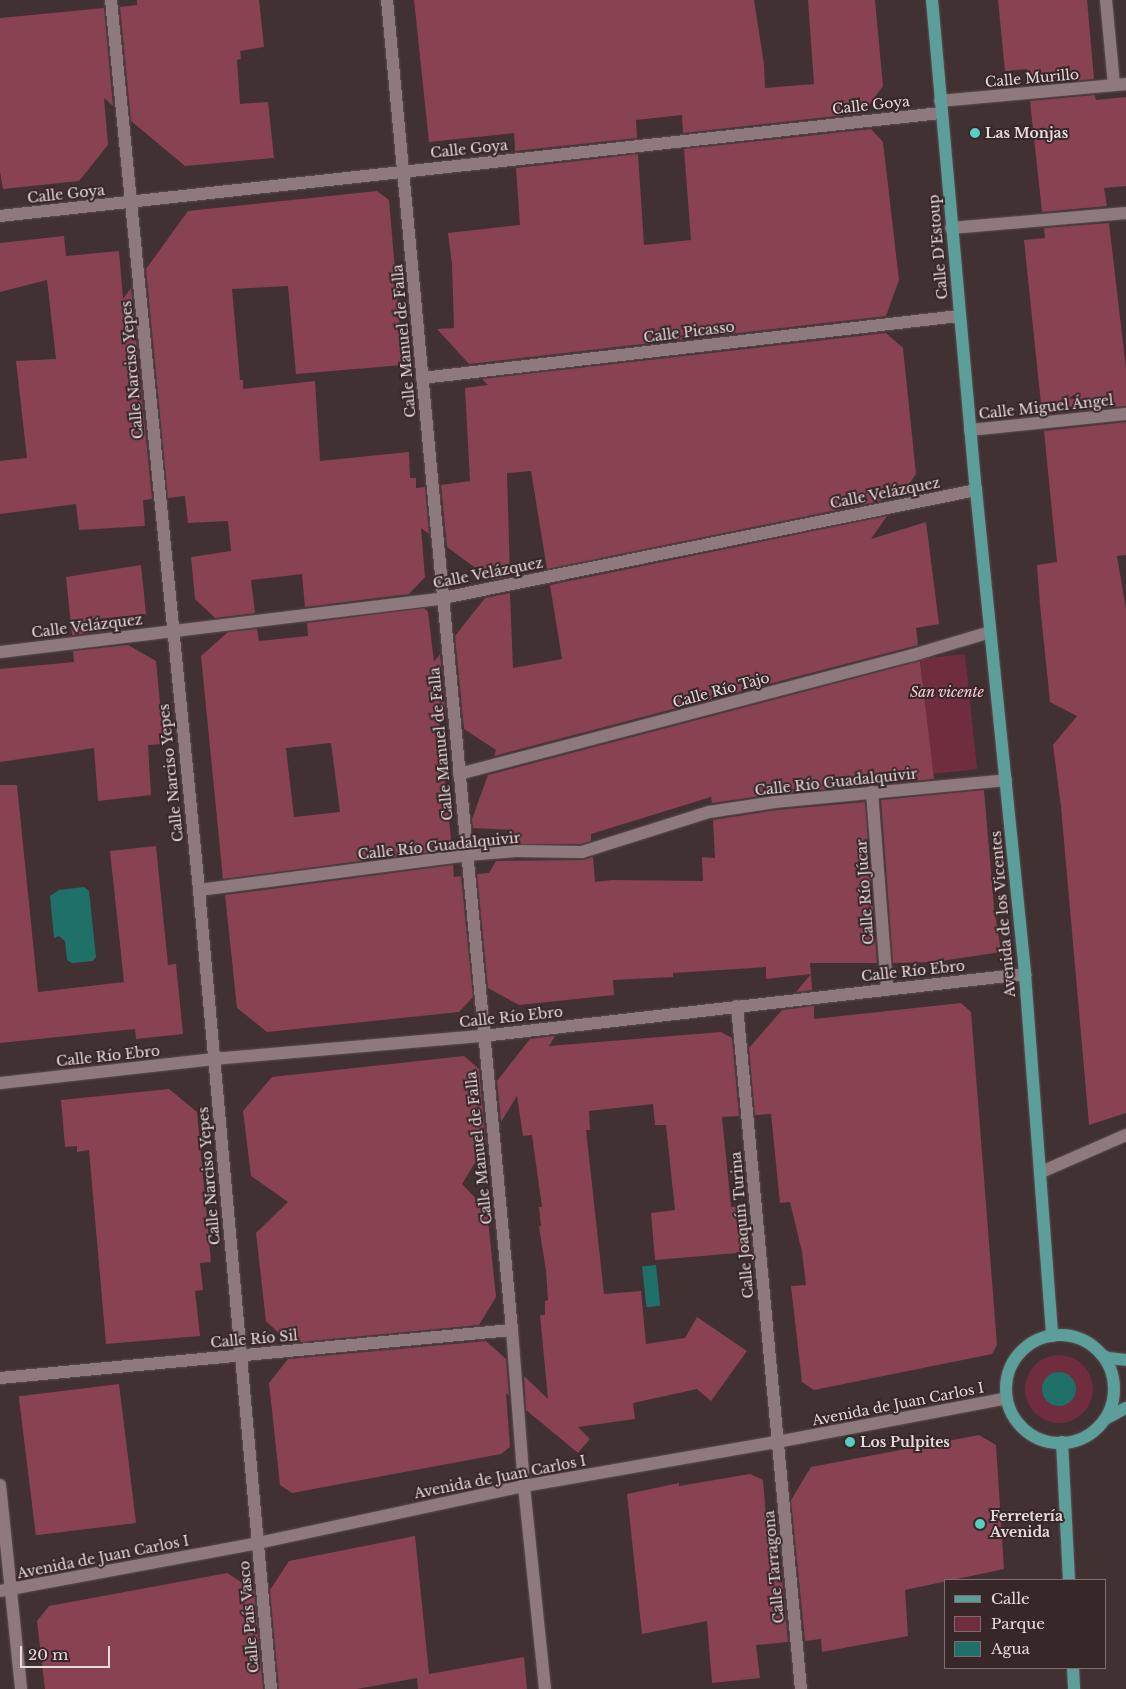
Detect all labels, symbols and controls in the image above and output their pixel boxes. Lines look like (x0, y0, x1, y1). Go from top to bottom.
street label: Calle Murillo (984, 66, 1080, 90)
street label: Calle Goya (831, 93, 911, 117)
place label: Las Monjas (985, 125, 1068, 141)
marker: Las Monjas (969, 127, 981, 139)
street label: Calle Goya (429, 137, 509, 161)
street label: Calle Goya (26, 182, 106, 206)
street label: Calle D'Estoup (925, 194, 951, 300)
street label: Calle Manuel de Falla (389, 264, 419, 418)
street label: Calle Narciso Yepes (118, 300, 146, 440)
street label: Calle Picasso (642, 318, 736, 346)
street label: Calle Miguel Ángel (978, 392, 1114, 422)
street label: Calle Velázquez (828, 474, 942, 512)
street label: Calle Velázquez (431, 554, 545, 592)
street label: Calle Velázquez (30, 611, 144, 641)
street label: Calle Manuel de Falla (426, 667, 456, 821)
street label: Calle Río Tajo (671, 669, 771, 711)
park label: San vicente (910, 684, 984, 700)
street label: Calle Narciso Yepes (155, 703, 187, 843)
street label: Calle Río Guadalquivir (754, 765, 918, 799)
street label: Calle Río Guadalquivir (357, 829, 521, 863)
street label: Avenida de los Vicentes (987, 830, 1019, 998)
street label: Calle Río Júcar (853, 839, 877, 945)
street label: Calle Río Ebro (860, 957, 966, 985)
street label: Calle Río Ebro (458, 1003, 564, 1031)
street label: Calle Río Ebro (55, 1042, 161, 1070)
street label: Calle Manuel de Falla (463, 1071, 495, 1225)
street label: Calle Narciso Yepes (195, 1106, 223, 1246)
street label: Calle Joaquín Turina (727, 1151, 757, 1299)
street label: Calle Río Sil (210, 1327, 298, 1351)
street label: Avenida de Juan Carlos I (811, 1379, 985, 1429)
place label: Los Pulpites (860, 1434, 950, 1450)
marker: Los Pulpites (844, 1436, 856, 1448)
street label: Avenida de Juan Carlos I (413, 1452, 587, 1502)
place label: Ferretería Avenida (990, 1508, 1063, 1540)
street label: Calle Tarragona (761, 1510, 787, 1624)
marker: Ferretería Avenida (974, 1518, 986, 1530)
street label: Avenida de Juan Carlos I (16, 1532, 190, 1582)
street label: Calle País Vasco (236, 1560, 262, 1674)
legend (944, 1579, 1106, 1669)
text: Calle (991, 1589, 1030, 1608)
text: Parque (991, 1614, 1045, 1633)
scale bar (22, 1636, 112, 1668)
text: Agua (991, 1639, 1030, 1658)
text: 20 m (28, 1645, 68, 1664)

